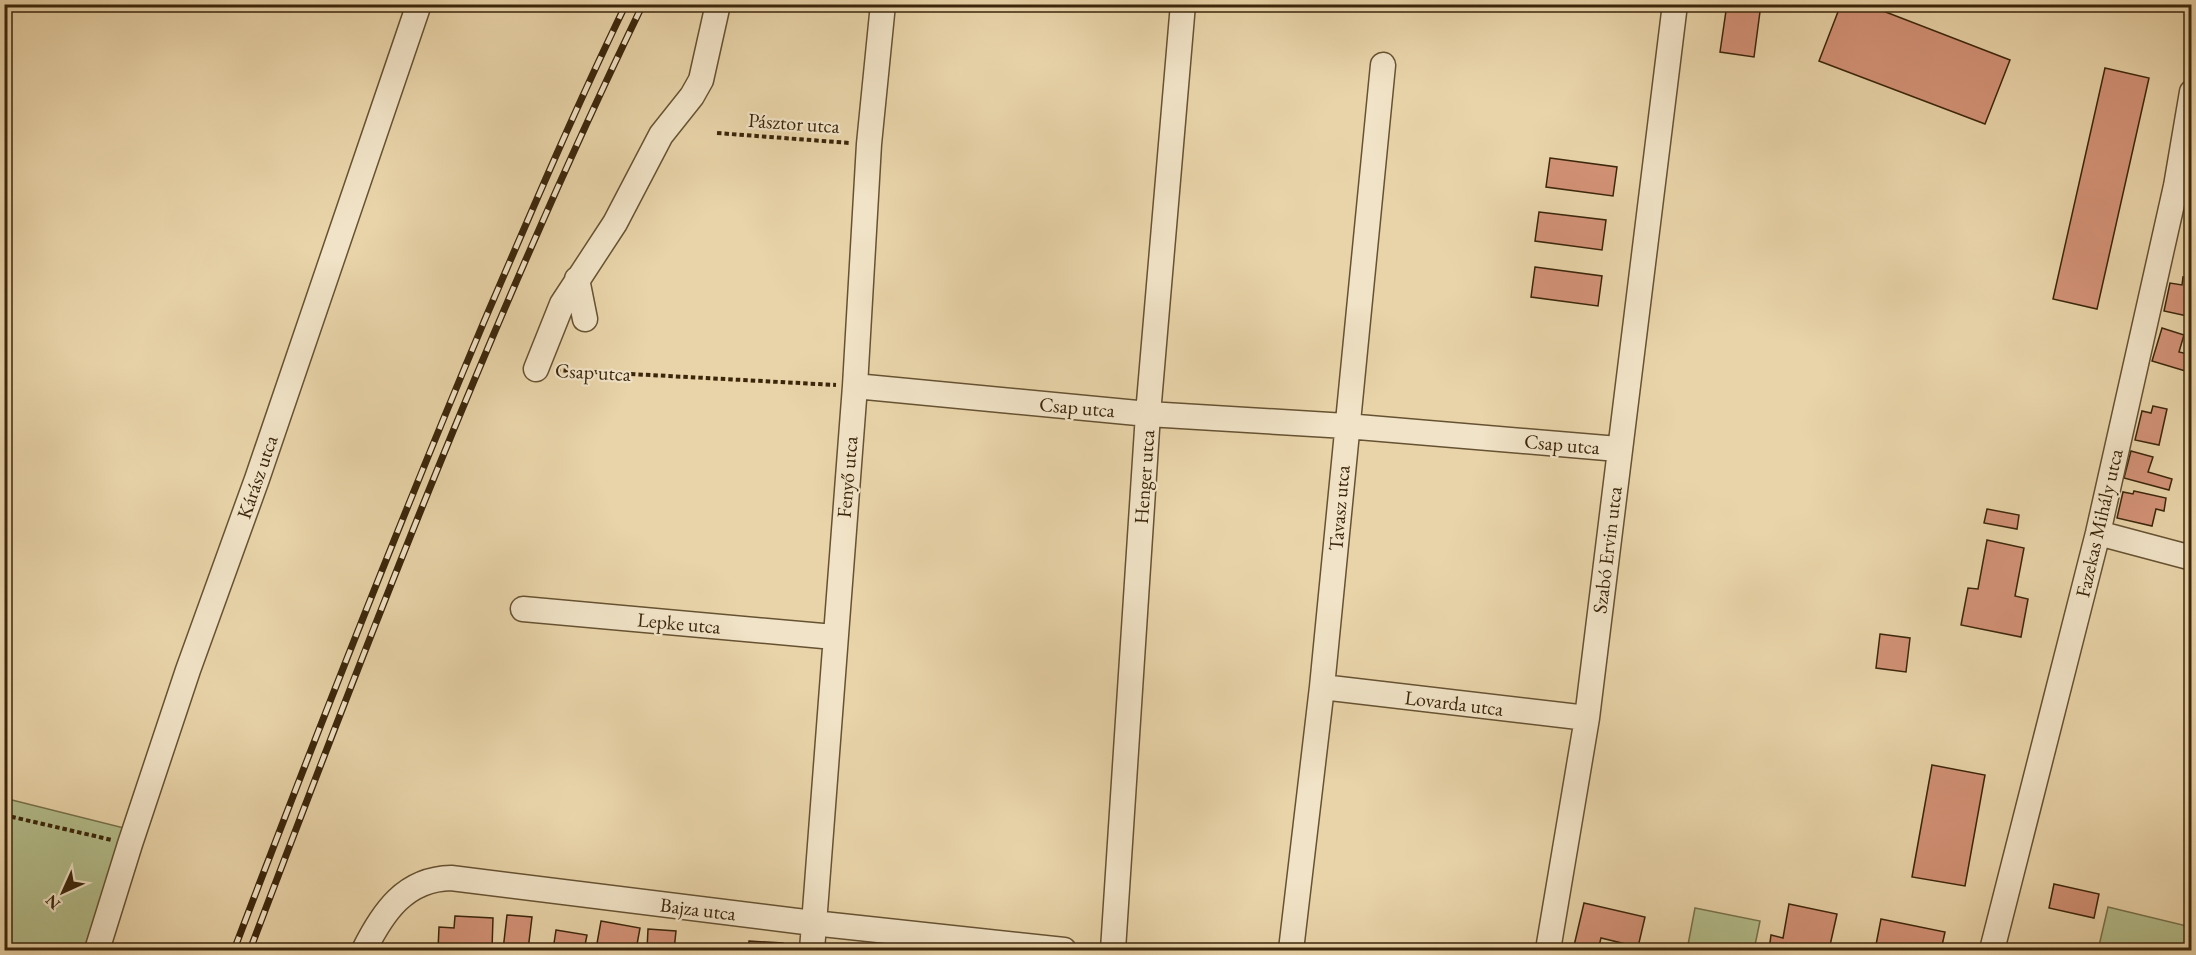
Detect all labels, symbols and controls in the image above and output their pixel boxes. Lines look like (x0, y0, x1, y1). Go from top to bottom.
street label: Pásztor utca (747, 107, 841, 139)
street label: Csap utca (555, 357, 631, 387)
street label: Csap utca (1038, 391, 1116, 423)
street label: Csap utca (1523, 428, 1601, 460)
street label: Henger utca (1128, 429, 1160, 525)
street label: Kárász utca (231, 432, 283, 522)
street label: Fenyő utca (830, 435, 864, 519)
street label: Fazekas Mihály utca (2069, 446, 2129, 600)
street label: Tavasz utca (1322, 464, 1356, 552)
street label: Szabó Ervin utca (1586, 485, 1628, 615)
street label: Lepke utca (636, 606, 722, 640)
street label: Lovarda utca (1403, 684, 1505, 722)
north arrow (33, 862, 93, 922)
text: N (41, 890, 65, 914)
street label: Bajza utca (659, 891, 737, 927)

